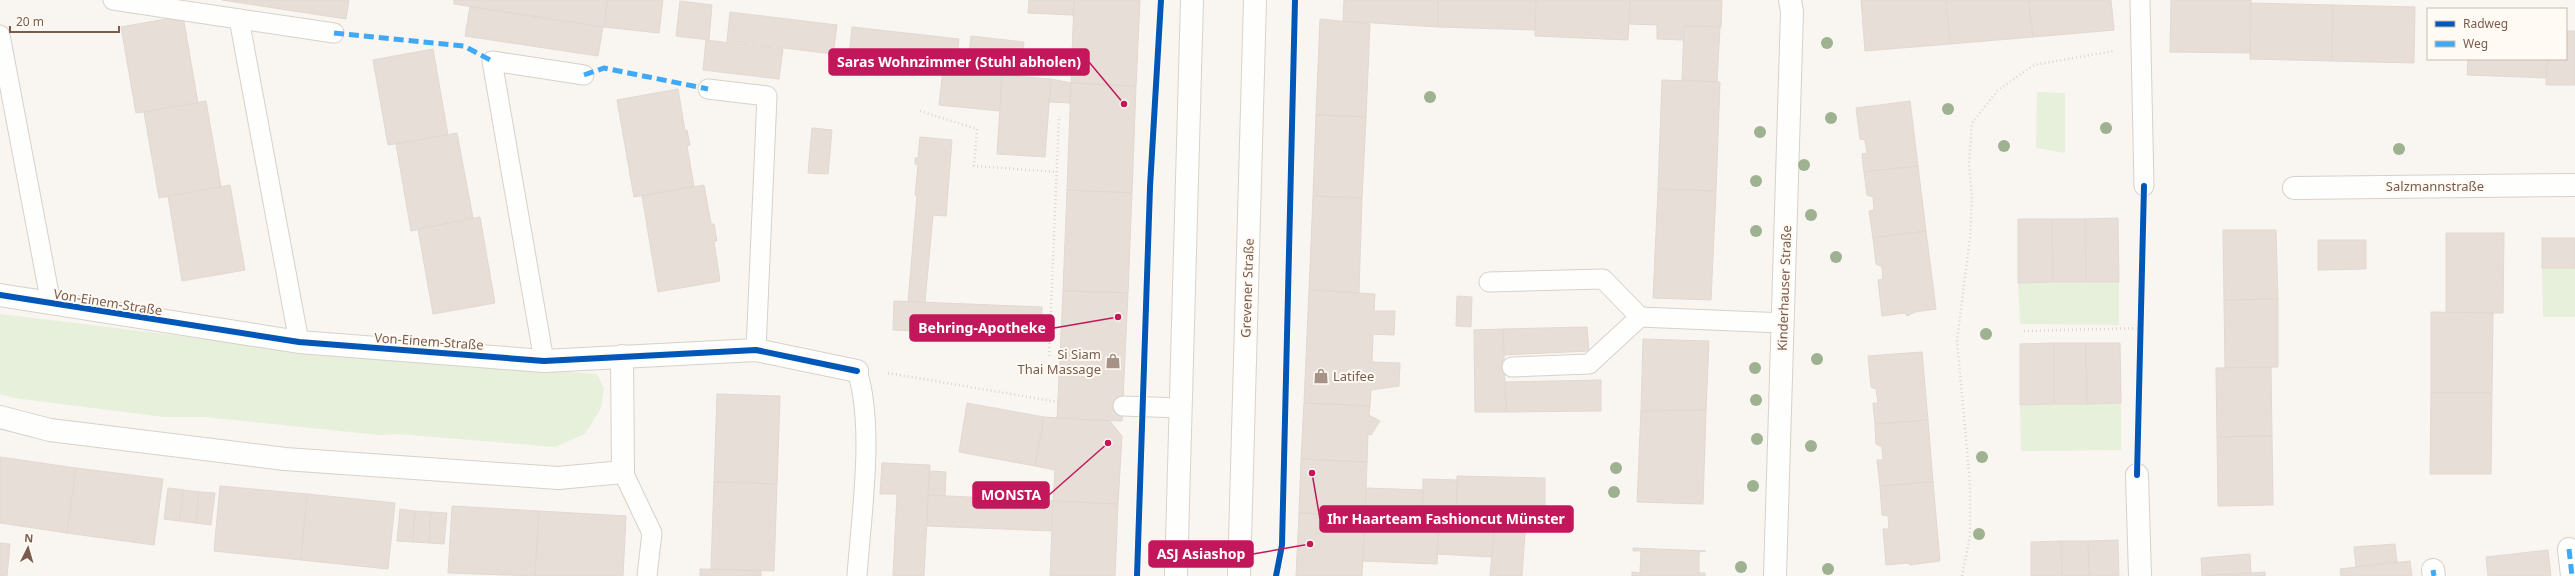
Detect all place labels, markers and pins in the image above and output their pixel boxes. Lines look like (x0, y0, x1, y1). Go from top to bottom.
callout: Saras Wohnzimmer (Stuhl abholen) (829, 49, 1089, 75)
callout: Behring-Apotheke (910, 315, 1054, 341)
place label: Si Siam Thai Massage (1018, 345, 1101, 378)
shop icon: Si Siam Thai Massage (1104, 352, 1122, 370)
shop icon: Latifee (1312, 367, 1330, 385)
place label: Latifee (1333, 367, 1374, 385)
callout: MONSTA (973, 482, 1049, 508)
callout: Ihr Haarteam Fashioncut Münster (1320, 506, 1573, 532)
callout: ASJ Asiashop (1149, 541, 1253, 567)

